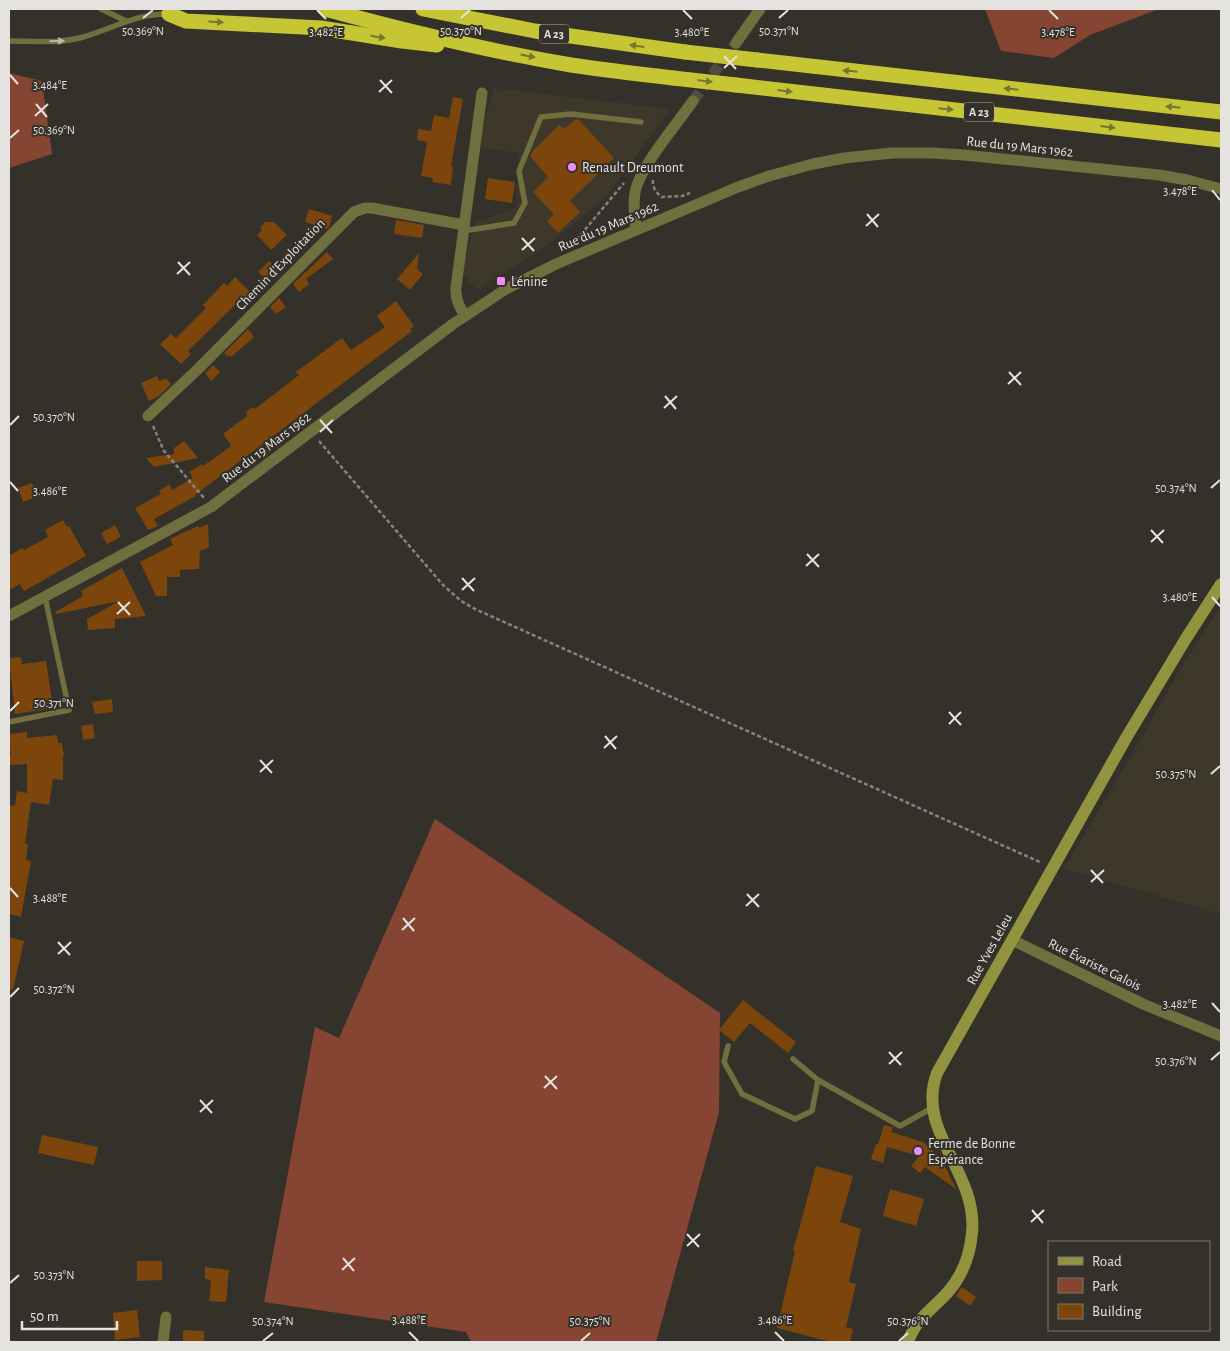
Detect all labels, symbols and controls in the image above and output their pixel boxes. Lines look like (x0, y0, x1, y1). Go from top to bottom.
one-way arrow (209, 19, 225, 27)
road number: A 23 (539, 24, 569, 44)
text: 50.369°N (122, 25, 164, 37)
text: 50.370°N (440, 25, 482, 37)
text: 50.371°N (759, 25, 799, 37)
text: 3.482°E (309, 26, 343, 38)
text: 3.480°E (675, 26, 710, 38)
text: 3.478°E (1041, 26, 1075, 38)
one-way arrow (370, 34, 386, 42)
one-way arrow (50, 37, 66, 45)
one-way arrow (628, 42, 644, 50)
one-way arrow (520, 53, 536, 61)
one-way arrow (842, 67, 858, 75)
one-way arrow (697, 77, 713, 85)
text: 3.484°E (33, 79, 67, 91)
one-way arrow (1003, 85, 1019, 93)
one-way arrow (777, 87, 793, 95)
road number: A 23 (964, 102, 994, 121)
one-way arrow (1164, 103, 1180, 111)
one-way arrow (938, 105, 954, 113)
one-way arrow (1100, 123, 1116, 131)
text: 50.369°N (33, 124, 75, 136)
street label: Rue du 19 Mars 1962 (966, 134, 1074, 160)
marker: Renault Dreumont (566, 161, 578, 173)
place label: Renault Dreumont (582, 161, 684, 175)
text: 3.478°E (1163, 185, 1197, 197)
street label: Rue du 19 Mars 1962 (556, 199, 661, 254)
street label: Chemin d'Exploitation (234, 216, 328, 313)
marker: Lénine (495, 275, 507, 287)
place label: Lénine (511, 275, 547, 289)
street label: Rue du 19 Mars 1962 (220, 410, 314, 486)
text: 50.370°N (33, 411, 75, 423)
text: 50.374°N (1155, 482, 1197, 494)
text: 3.486°E (33, 485, 67, 497)
text: 3.480°E (1163, 591, 1198, 603)
text: 50.371°N (34, 697, 74, 709)
text: 50.375°N (1156, 768, 1196, 780)
text: 3.488°E (33, 892, 67, 904)
street label: Rue Yves Leleu (965, 912, 1015, 987)
street label: Rue Évariste Galois (1046, 934, 1145, 993)
text: 50.372°N (33, 983, 75, 995)
text: 3.482°E (1163, 998, 1197, 1010)
text: 50.376°N (1155, 1055, 1197, 1067)
place label: Ferme de Bonne Espérance (928, 1137, 1015, 1167)
marker: Ferme de Bonne Espérance (912, 1145, 924, 1157)
legend (1048, 1241, 1210, 1331)
text: Road (1092, 1254, 1122, 1269)
text: 50.373°N (34, 1269, 74, 1281)
text: Park (1092, 1279, 1118, 1294)
scale bar (22, 1298, 118, 1330)
text: Building (1092, 1304, 1142, 1319)
text: 50 m (30, 1309, 59, 1324)
text: 3.488°E (392, 1314, 426, 1326)
text: 3.486°E (758, 1314, 792, 1326)
text: 50.374°N (252, 1315, 294, 1327)
text: 50.375°N (570, 1315, 610, 1327)
text: 50.376°N (887, 1315, 929, 1327)

